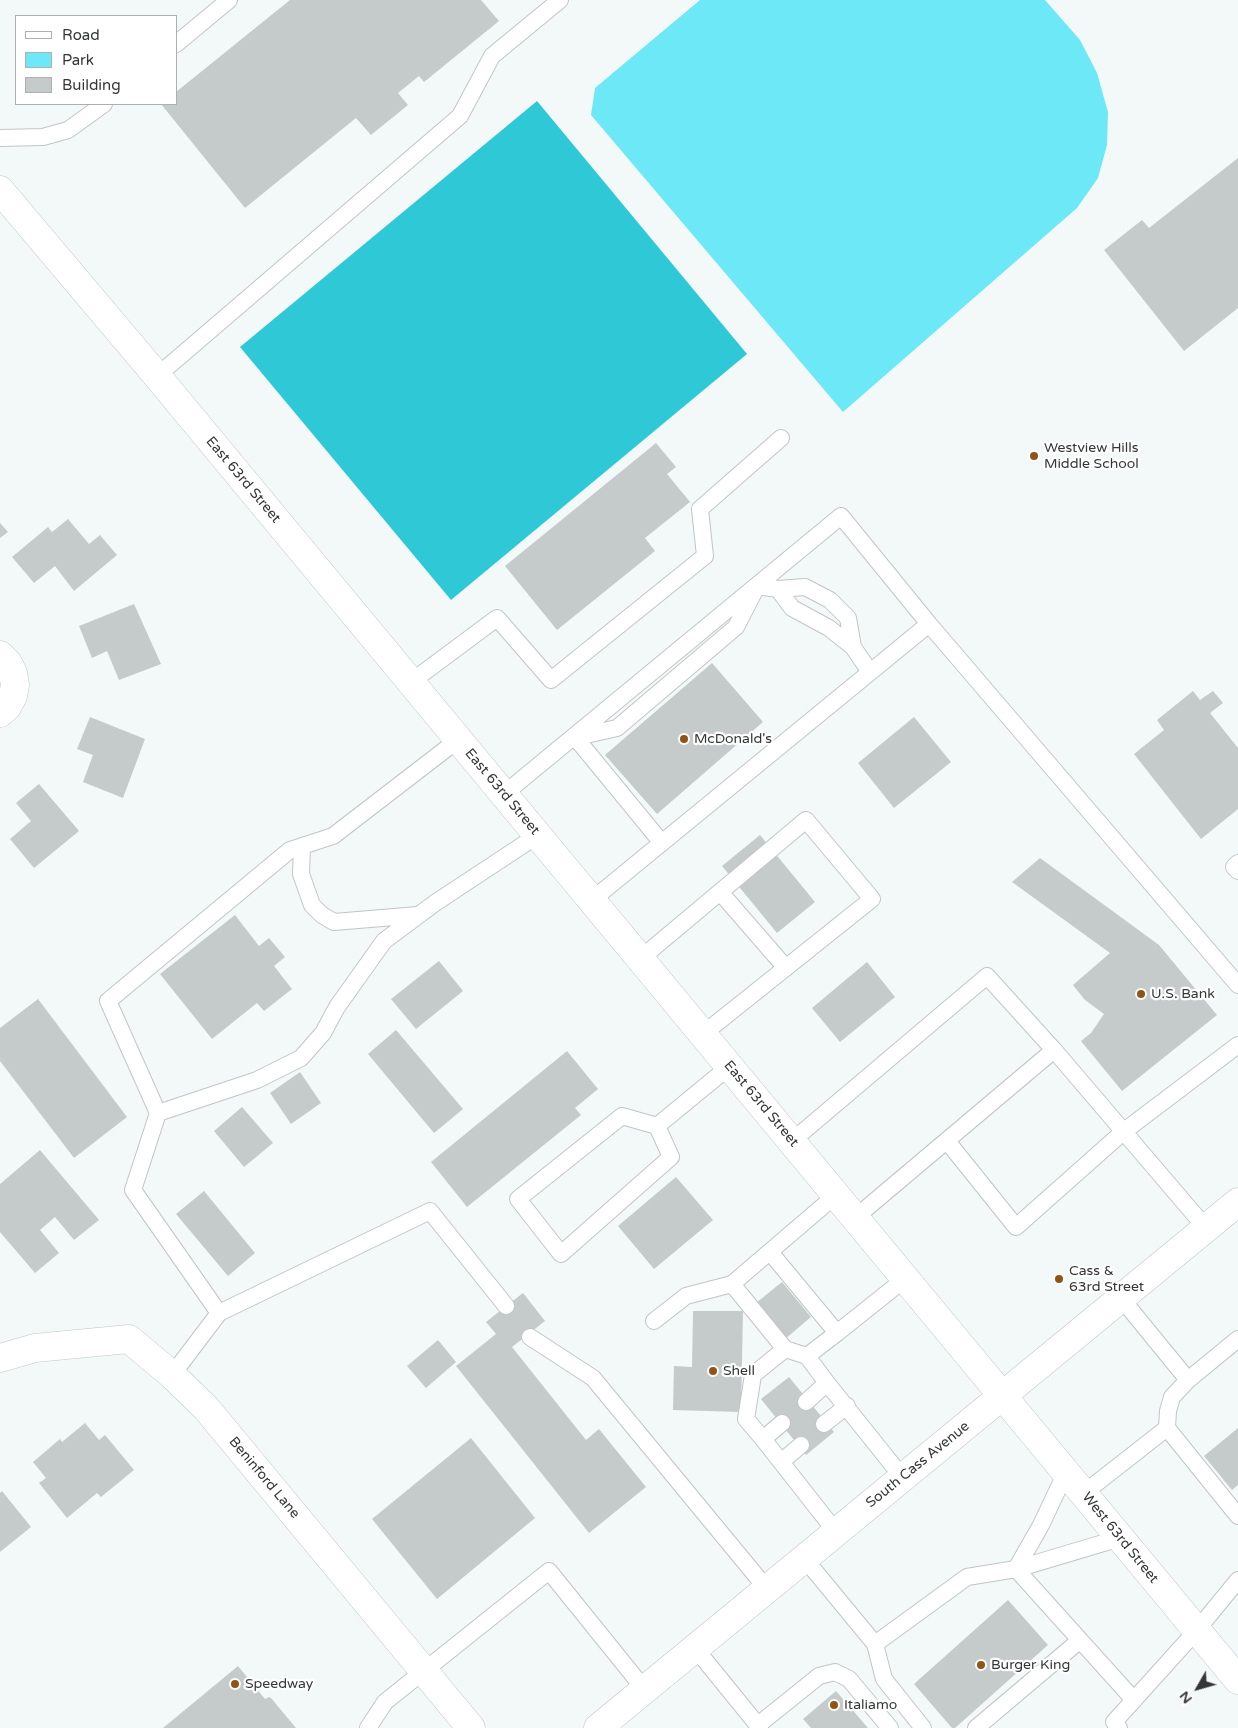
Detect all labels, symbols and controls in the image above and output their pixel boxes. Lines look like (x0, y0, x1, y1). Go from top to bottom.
legend (15, 15, 178, 105)
text: Road (62, 26, 100, 44)
text: Park (62, 51, 94, 69)
text: Building (62, 76, 121, 94)
street label: East 63rd Street (202, 433, 284, 527)
place label: Westview Hills Middle School (1044, 440, 1139, 472)
marker: Westview Hills Middle School (1028, 450, 1040, 462)
place label: McDonald's (694, 731, 772, 747)
marker: McDonald's (678, 733, 690, 745)
street label: East 63rd Street (461, 745, 543, 839)
place label: U.S. Bank (1151, 986, 1215, 1002)
marker: U.S. Bank (1135, 988, 1147, 1000)
street label: East 63rd Street (720, 1057, 802, 1151)
place label: Cass & 63rd Street (1069, 1263, 1144, 1295)
marker: Cass & 63rd Street (1053, 1273, 1065, 1285)
place label: Shell (723, 1363, 755, 1379)
marker: Shell (707, 1365, 719, 1377)
street label: South Cass Avenue (863, 1418, 973, 1512)
street label: Beninford Lane (225, 1434, 303, 1522)
street label: West 63rd Street (1078, 1489, 1162, 1587)
place label: Burger King (991, 1657, 1070, 1673)
marker: Burger King (975, 1659, 987, 1671)
north arrow (1173, 1663, 1223, 1713)
place label: Speedway (245, 1676, 313, 1692)
marker: Speedway (229, 1678, 241, 1690)
text: N (1176, 1688, 1196, 1707)
place label: Italiamo (844, 1697, 897, 1713)
marker: Italiamo (828, 1699, 840, 1711)

